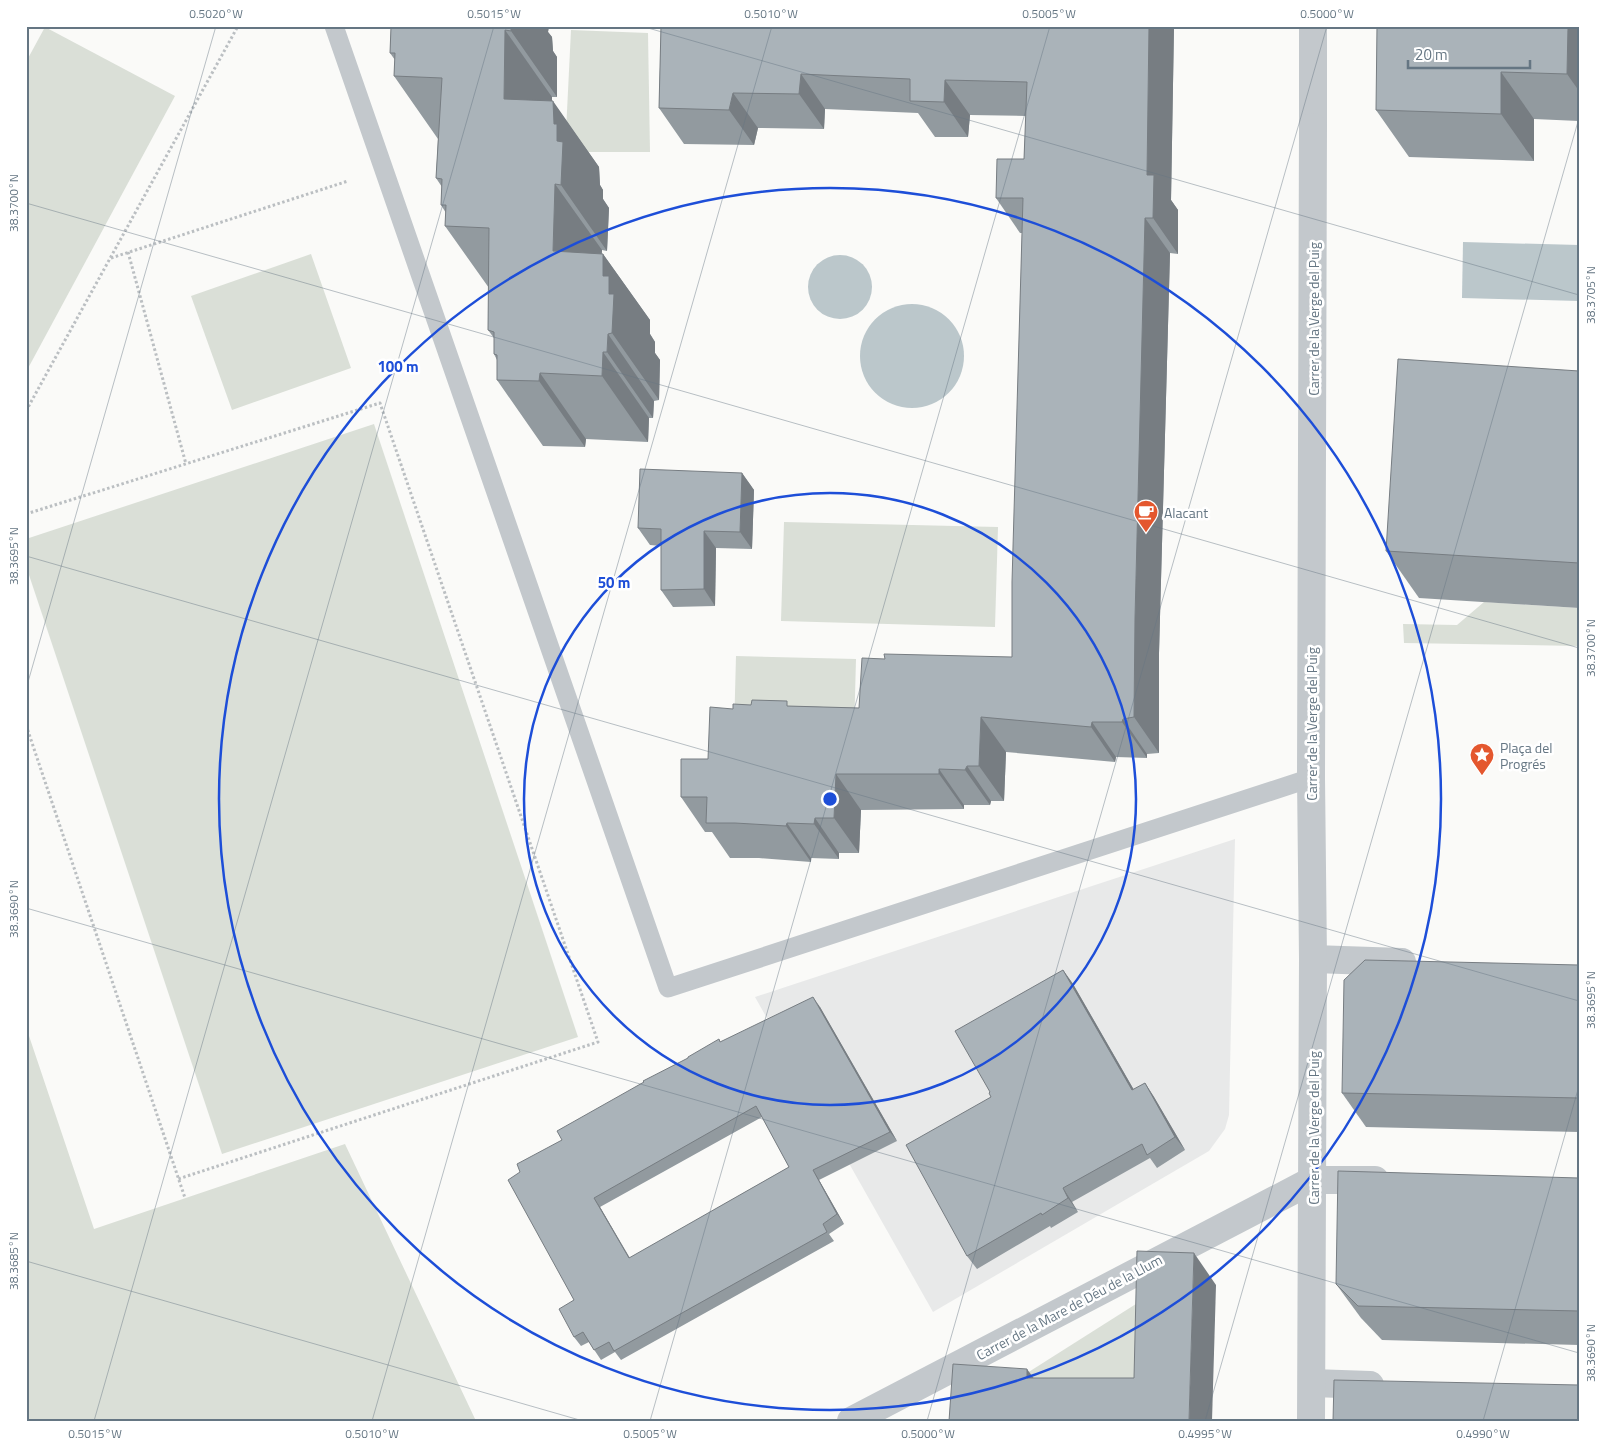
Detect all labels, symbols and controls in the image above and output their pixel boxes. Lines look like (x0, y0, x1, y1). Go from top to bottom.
text: 0.5020°W (189, 4, 243, 23)
text: 0.5015°W (467, 4, 521, 23)
text: 0.5010°W (744, 4, 798, 23)
text: 0.5005°W (1022, 4, 1076, 23)
text: 0.5000°W (1300, 4, 1354, 23)
scale bar (1408, 38, 1530, 70)
text: 20 m (1415, 43, 1448, 66)
text: 38.3700°N (4, 174, 23, 232)
street label: Carrer de la Verge del Puig (1303, 242, 1324, 396)
text: 38.3705°N (1581, 266, 1600, 324)
text: 100 m (377, 355, 419, 378)
cafe icon: Alacant (1133, 499, 1159, 533)
place label: Alacant (1164, 502, 1208, 523)
text: 38.3695°N (4, 527, 23, 585)
text: 50 m (598, 571, 630, 594)
text: 38.3700°N (1581, 619, 1600, 677)
street label: Carrer de la Verge del Puig (1301, 647, 1322, 801)
place label: Plaça del Progrés (1500, 737, 1552, 774)
place icon: Plaça del Progrés (1469, 742, 1495, 776)
centre of rings (821, 790, 839, 808)
text: 38.3690°N (4, 880, 23, 938)
text: 38.3695°N (1581, 971, 1600, 1029)
street label: Carrer de la Verge del Puig (1303, 1051, 1324, 1205)
text: 38.3685°N (4, 1232, 23, 1290)
street label: Carrer de la Mare de Déu de la Llum (972, 1249, 1166, 1365)
text: 38.3690°N (1581, 1324, 1600, 1382)
text: 0.5015°W (68, 1424, 122, 1443)
text: 0.5010°W (345, 1424, 399, 1443)
text: 0.5005°W (623, 1424, 677, 1443)
text: 0.5000°W (901, 1424, 955, 1443)
text: 0.4995°W (1178, 1424, 1232, 1443)
text: 0.4990°W (1456, 1424, 1510, 1443)

